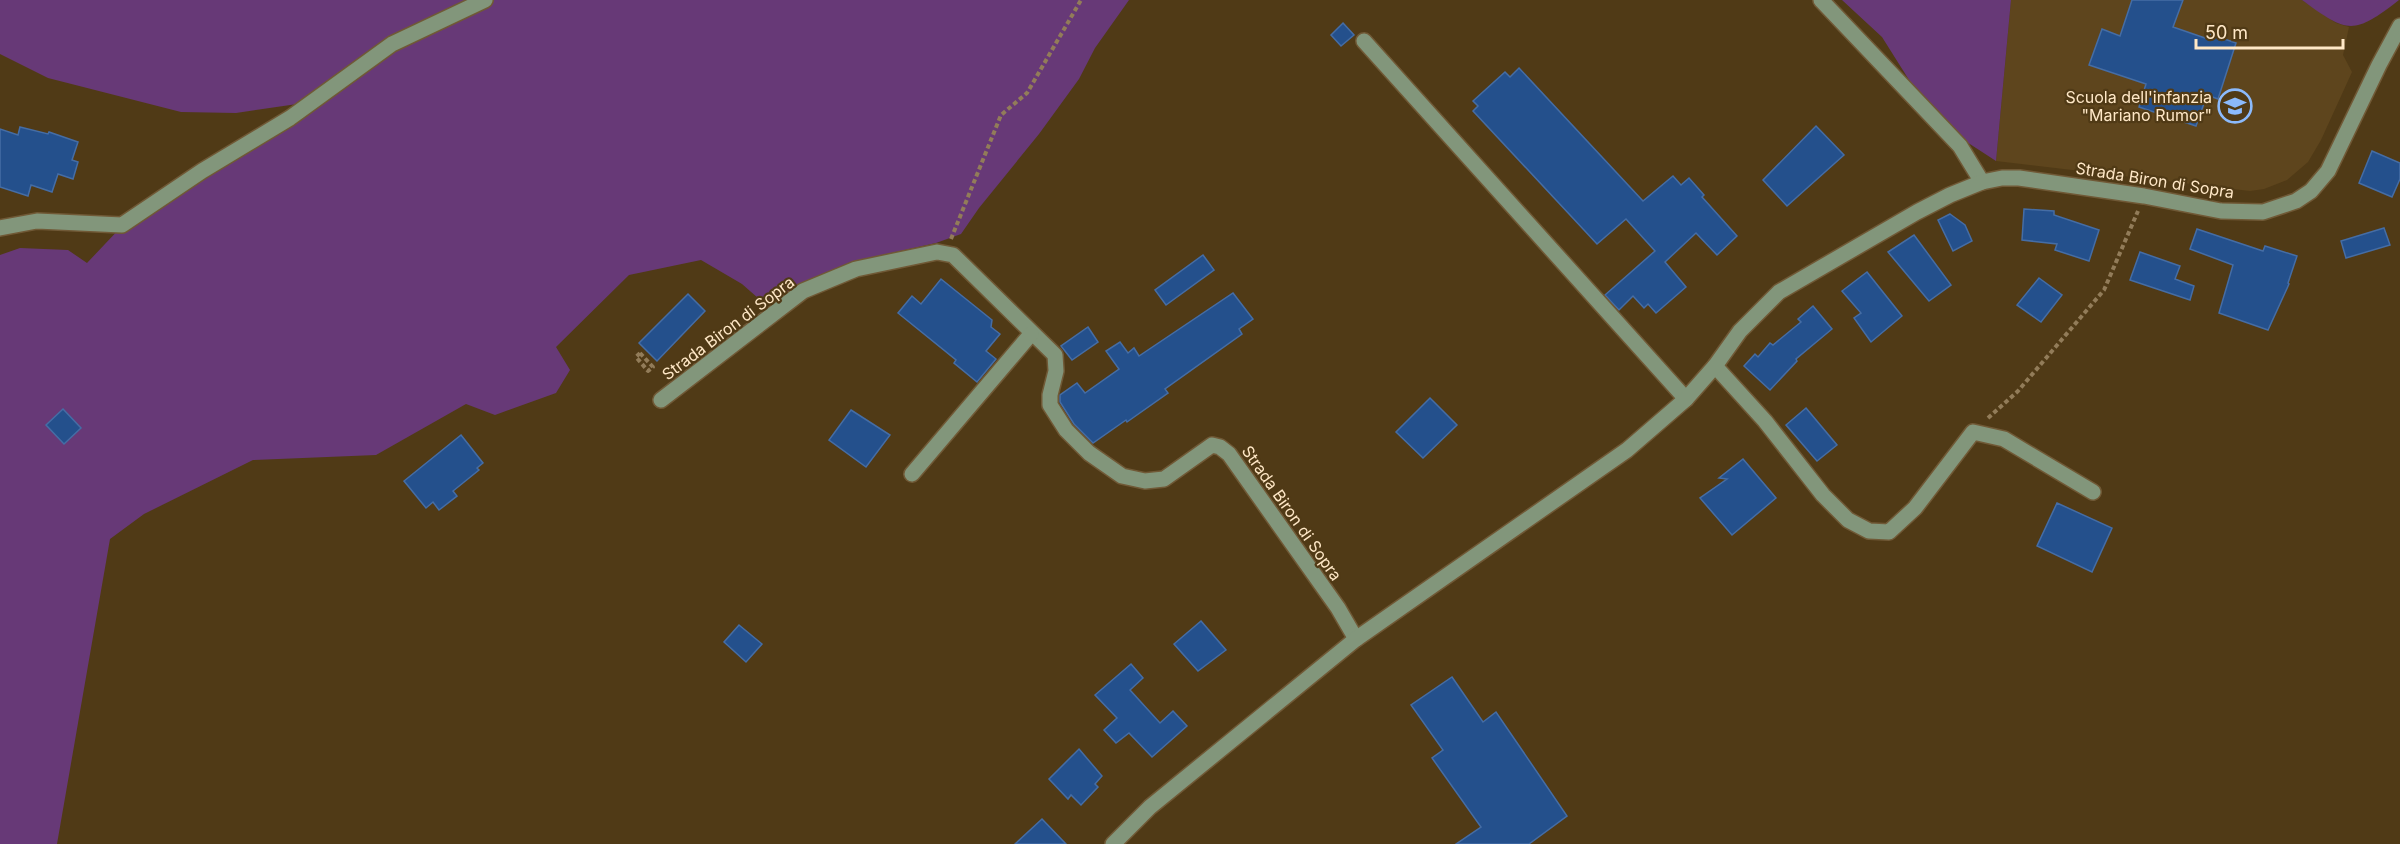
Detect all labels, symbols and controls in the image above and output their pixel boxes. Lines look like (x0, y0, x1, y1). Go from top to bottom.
scale bar (2196, 12, 2343, 50)
text: 50 m (2205, 22, 2248, 43)
place label: Scuola dell'infanzia "Mariano Rumor" (2065, 87, 2212, 125)
school or university icon: Scuola dell'infanzia "Mariano Rumor" (2217, 88, 2253, 124)
street label: Strada Biron di Sopra (2074, 158, 2236, 202)
street label: Strada Biron di Sopra (658, 272, 798, 384)
street label: Strada Biron di Sopra (1238, 442, 1346, 584)

